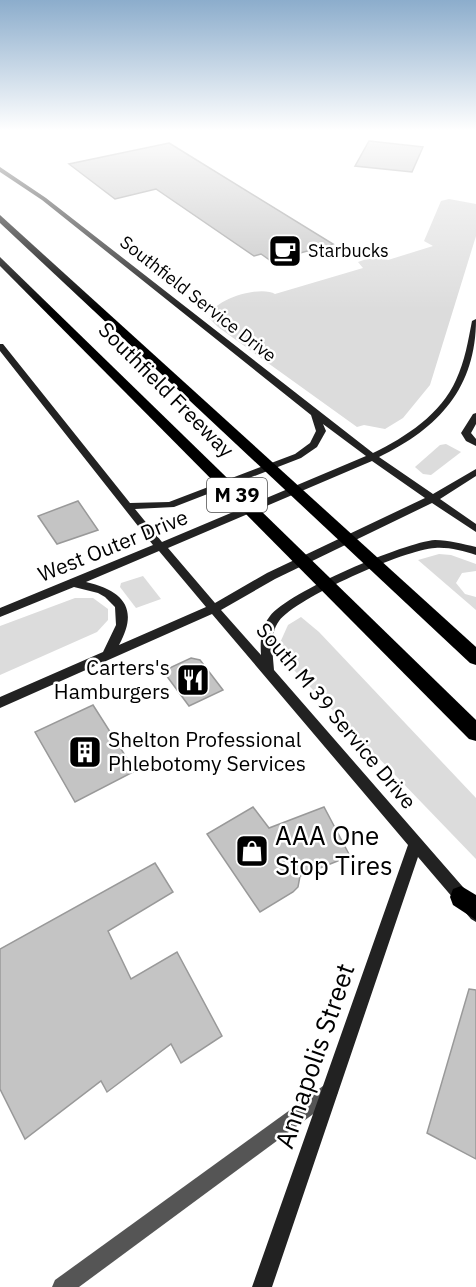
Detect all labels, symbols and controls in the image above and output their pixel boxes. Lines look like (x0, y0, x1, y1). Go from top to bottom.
street label: Southfield Service Drive (115, 230, 281, 367)
cafe icon: Starbucks (267, 233, 303, 269)
place label: Starbucks (308, 239, 389, 262)
street label: Southfield Freeway (93, 315, 241, 464)
road number: M 39 (207, 478, 267, 512)
street label: West Outer Drive (34, 502, 192, 588)
street label: South M 39 Service Drive (250, 616, 423, 814)
place label: Carters's Hamburgers (54, 653, 170, 705)
restaurant icon: Carters's Hamburgers (175, 662, 211, 698)
place label: Shelton Professional Phlebotomy Services (108, 725, 306, 777)
building icon: Shelton Professional Phlebotomy Services (67, 734, 103, 770)
place label: AAA One Stop Tires (275, 818, 393, 882)
shop icon: AAA One Stop Tires (234, 833, 270, 869)
street label: Annapolis Street (266, 959, 362, 1153)

